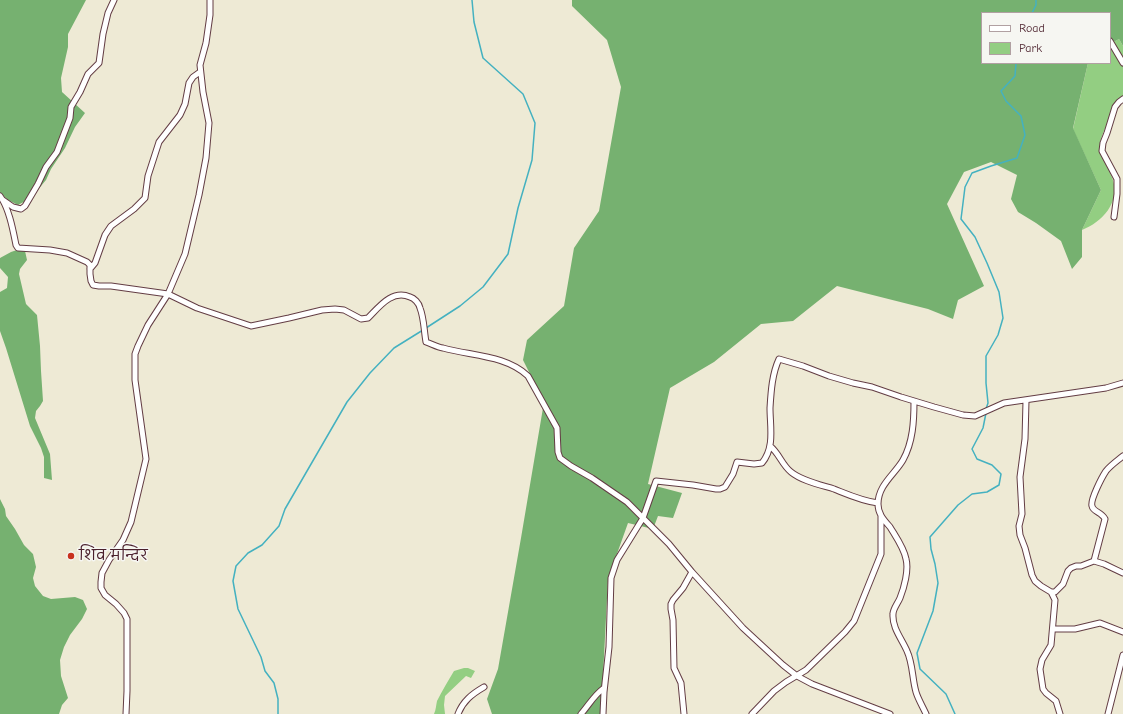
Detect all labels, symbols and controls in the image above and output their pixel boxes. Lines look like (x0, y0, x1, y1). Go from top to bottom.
legend (981, 12, 1111, 64)
text: Road (1019, 21, 1045, 35)
text: Park (1019, 41, 1042, 55)
place label: शिव मन्दिर (79, 548, 148, 564)
marker: शिव मन्दिर (66, 551, 76, 561)

